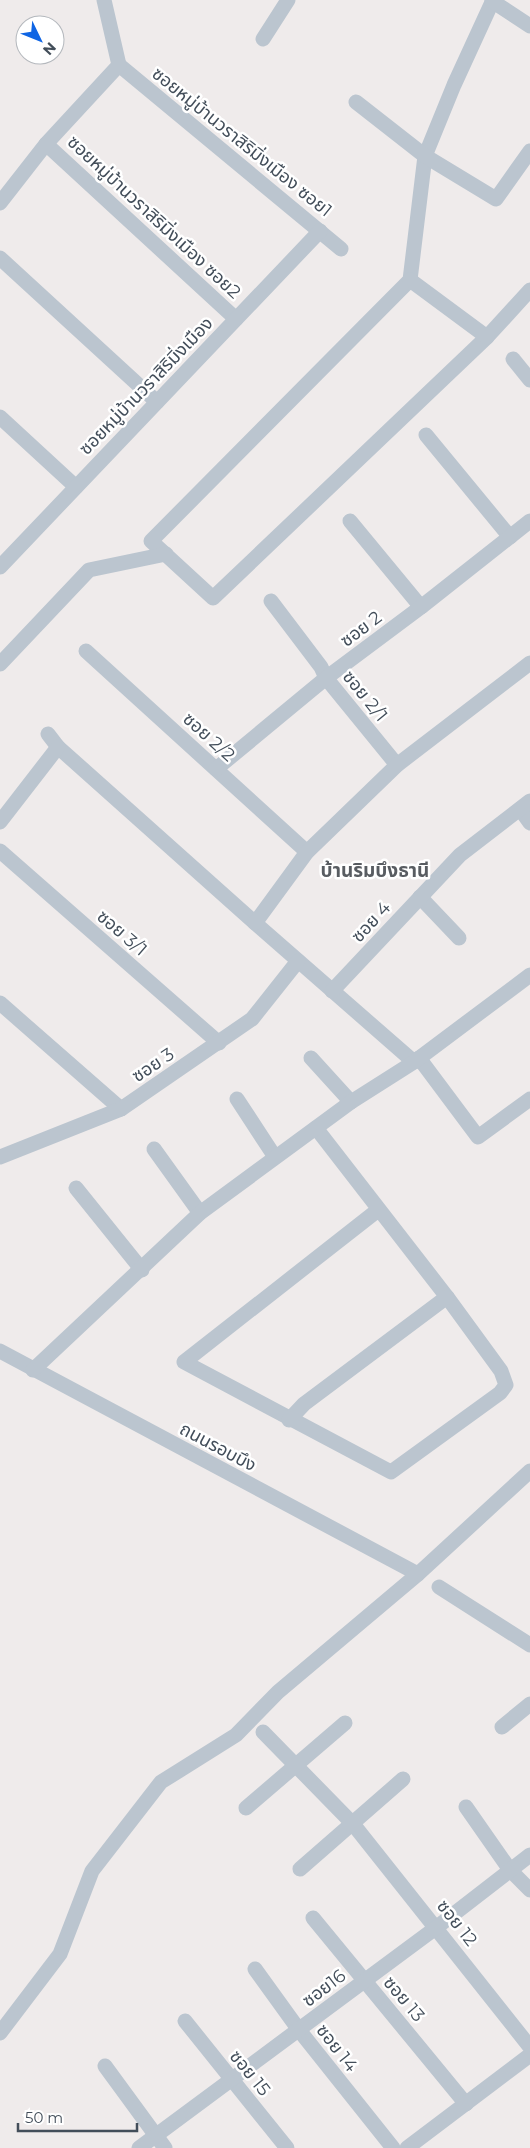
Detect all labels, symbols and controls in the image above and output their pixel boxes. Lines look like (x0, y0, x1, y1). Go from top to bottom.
north arrow (15, 15, 65, 65)
text: N (39, 39, 60, 59)
street label: ซอยหมู่บ้านวราสิริมิ่งเมือง ซอย1 (147, 62, 337, 222)
street label: ซอยหมู่บ้านวราสิริมิ่งเมือง ซอย2 (62, 130, 246, 304)
street label: ซอยหมู่บ้านวราสิริมิ่งเมือง (74, 312, 218, 460)
street label: ซอย 2 (336, 606, 386, 652)
street label: ซอย 2/1 (338, 666, 392, 726)
street label: ซอย 2/2 (178, 708, 240, 766)
district label: บ้านริมบึงธานี (321, 859, 429, 882)
street label: ซอย 4 (347, 897, 395, 947)
street label: ซอย 3/1 (93, 905, 151, 961)
street label: ซอย 3 (128, 1043, 178, 1087)
street label: ถนนรอบบึง (176, 1418, 260, 1476)
street label: ซอย 12 (432, 1896, 482, 1950)
street label: ซอย16 (298, 1965, 350, 2011)
street label: ซอย 13 (379, 1972, 429, 2026)
street label: ซอย 14 (312, 2020, 362, 2076)
street label: ซอย 15 (225, 2046, 275, 2100)
scale bar (18, 2100, 136, 2132)
text: 50 m (25, 2108, 63, 2127)

